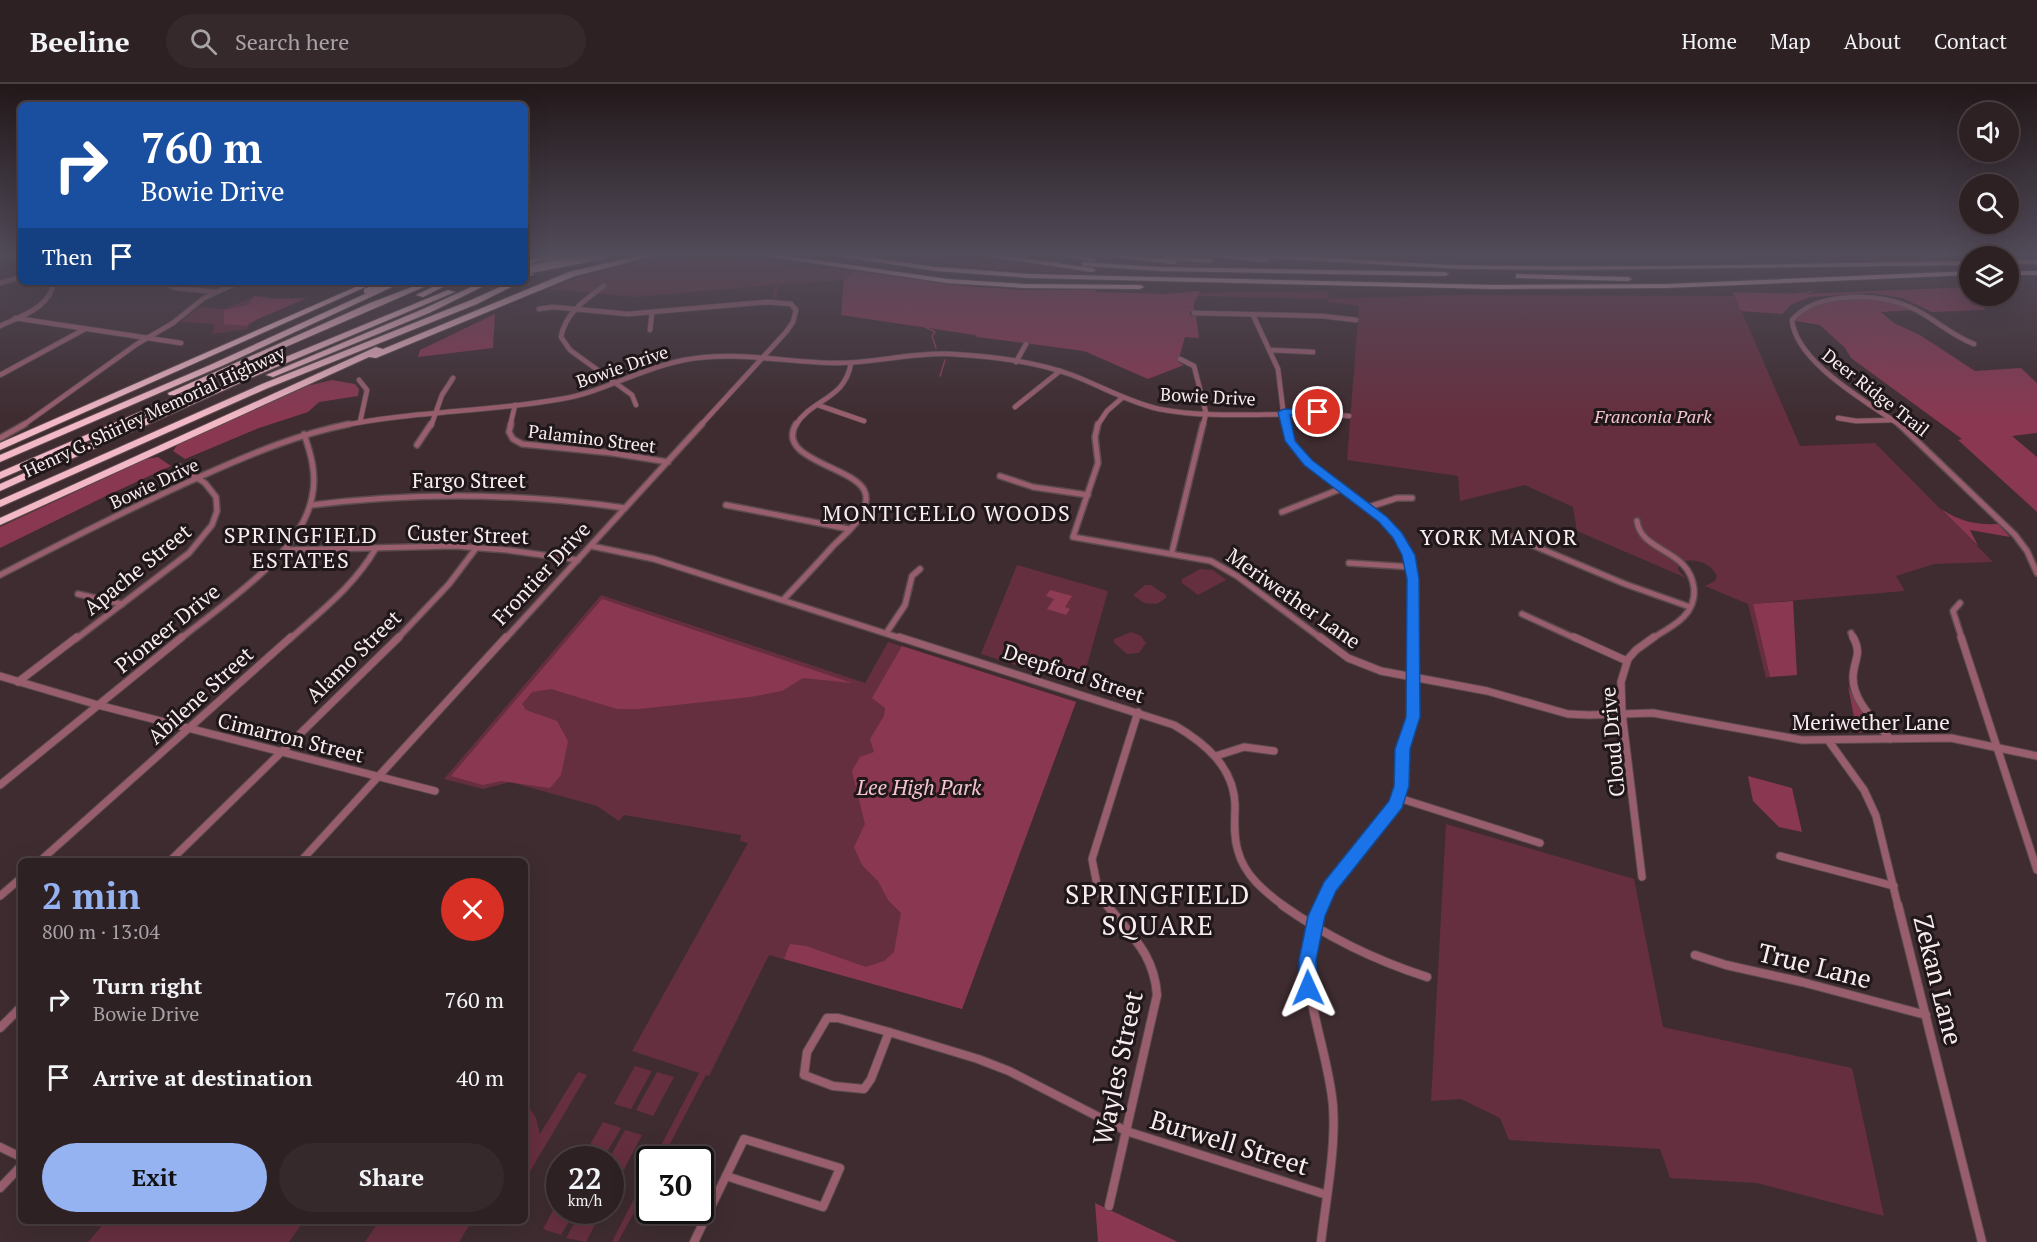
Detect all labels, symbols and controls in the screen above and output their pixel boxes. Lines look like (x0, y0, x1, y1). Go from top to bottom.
search box (166, 14, 586, 68)
text: Beeline (30, 23, 130, 60)
icon: search (187, 25, 220, 58)
text: Search here (235, 27, 349, 56)
text: Home (1681, 27, 1737, 55)
text: Map (1770, 27, 1811, 55)
text: About (1844, 27, 1901, 55)
text: Contact (1934, 27, 2007, 55)
map controls (1959, 102, 2019, 306)
button: sound (1959, 102, 2019, 162)
text: 760 m (141, 119, 262, 175)
icon: right (42, 126, 120, 204)
text: Bowie Drive (141, 173, 285, 209)
button: search (1959, 174, 2019, 234)
icon: arrive (105, 240, 138, 273)
text: Then (42, 242, 93, 271)
button: layers (1959, 246, 2019, 306)
street label: Henry G. Shirley Memorial Highway (19, 339, 289, 482)
street label: Bowie Drive (573, 339, 671, 393)
street label: Deer Ridge Trail (1818, 343, 1934, 441)
street label: Bowie Drive (1160, 382, 1256, 410)
pin (1292, 386, 1343, 437)
icon: arrive (1301, 395, 1334, 428)
park label: Franconia Park (1593, 404, 1712, 428)
street label: Palamino Street (527, 418, 657, 458)
street label: Bowie Drive (106, 452, 202, 514)
street label: Fargo Street (412, 466, 526, 494)
district label: MONTICELLO WOODS (823, 498, 1071, 527)
street label: Frontier Drive (486, 515, 596, 631)
street label: Apache Street (77, 517, 197, 621)
street label: Custer Street (406, 518, 530, 550)
district label: SPRINGFIELD ESTATES (224, 520, 378, 574)
district label: YORK MANOR (1420, 522, 1578, 551)
street label: Meriwether Lane (1221, 541, 1367, 655)
street label: Pioneer Drive (109, 577, 225, 679)
street label: Alamo Street (299, 603, 407, 708)
street label: Deepford Street (1000, 637, 1148, 709)
street label: Abilene Street (141, 640, 259, 750)
street label: Cloud Drive (1593, 686, 1631, 798)
street label: Cimarron Street (215, 705, 367, 769)
street label: Meriwether Lane (1792, 708, 1950, 736)
park label: Lee High Park (856, 773, 982, 801)
text: 2 min (42, 872, 140, 919)
district label: SPRINGFIELD SQUARE (1065, 876, 1251, 943)
button: close (441, 878, 504, 941)
street label: Zekan Lane (1906, 912, 1972, 1048)
text: 800 m · 13:04 (42, 918, 160, 945)
street label: True Lane (1755, 935, 1875, 995)
position arrow (1276, 956, 1340, 1020)
text: Turn right (93, 971, 202, 1000)
icon: right (42, 983, 75, 1016)
text: 760 m (444, 985, 504, 1014)
street label: Wayles Street (1084, 987, 1150, 1148)
text: Bowie Drive (93, 1000, 199, 1027)
icon: arrive (42, 1061, 75, 1094)
text: Arrive at destination (93, 1063, 312, 1092)
text: 40 m (456, 1063, 504, 1092)
street label: Burwell Street (1147, 1102, 1314, 1182)
button: Exit (42, 1143, 267, 1212)
button: Share (279, 1143, 504, 1212)
speed limit sign: 30 (636, 1146, 714, 1224)
text: 22 (568, 1158, 602, 1198)
text: km/h (568, 1190, 602, 1210)

